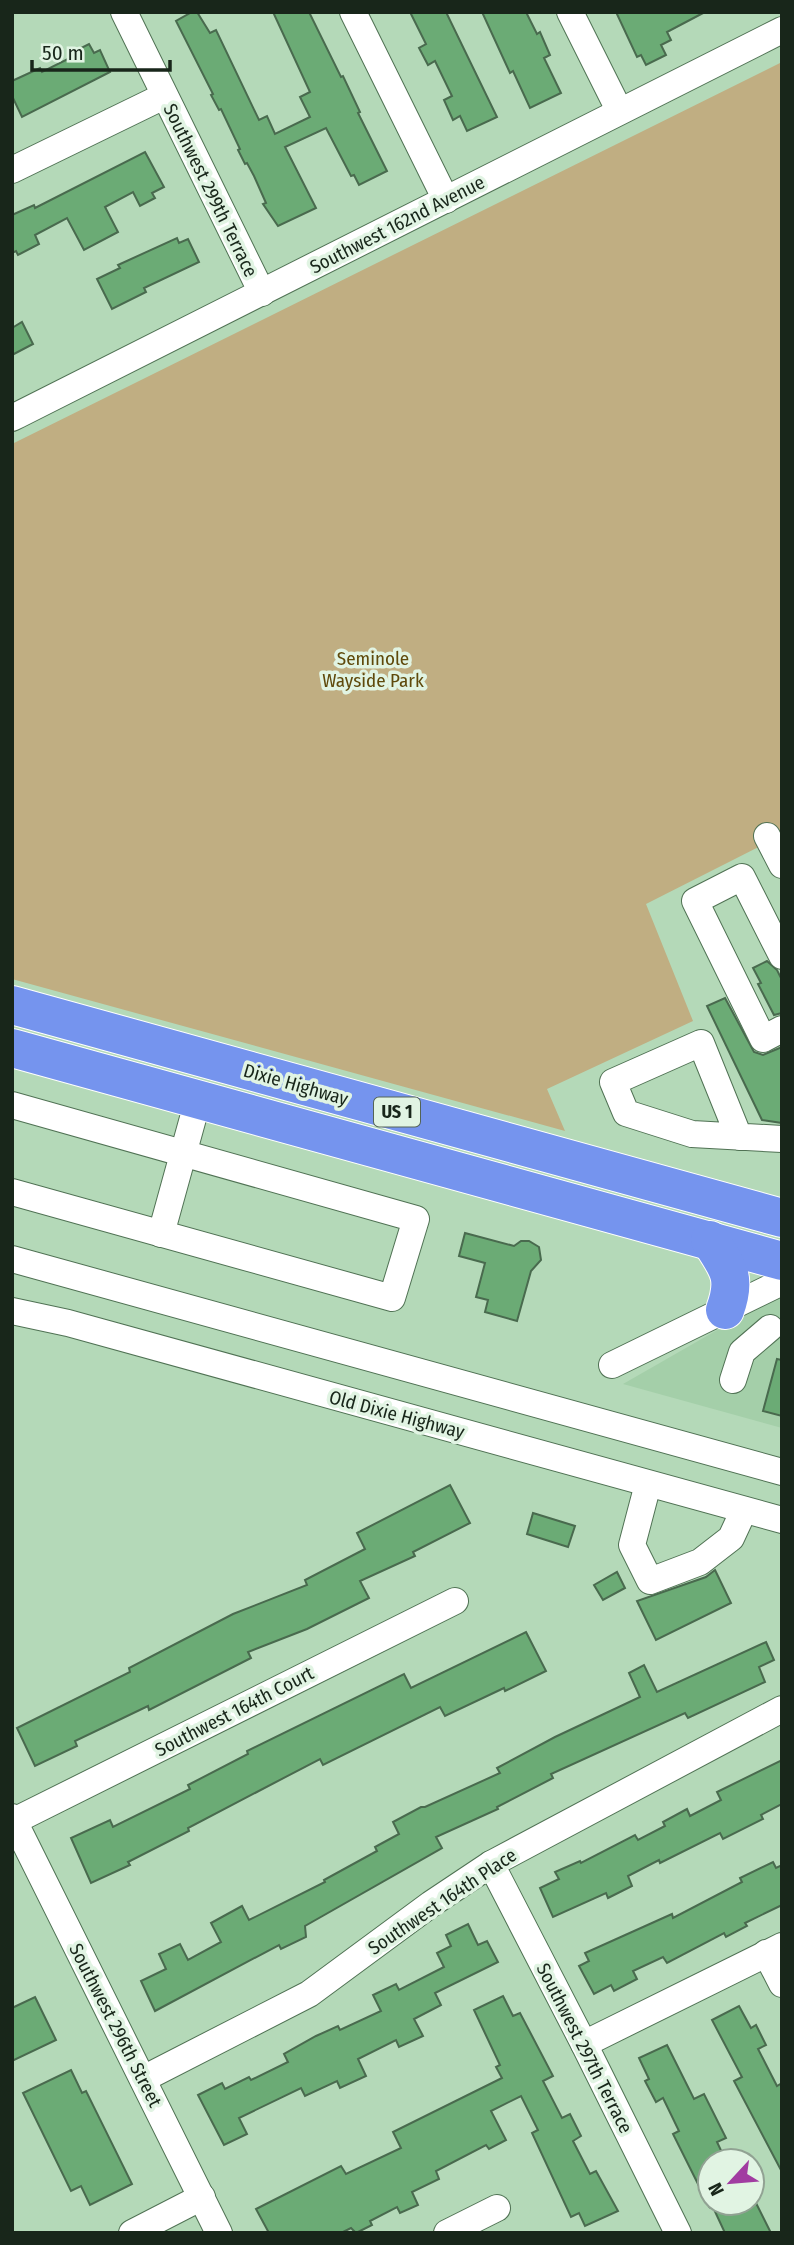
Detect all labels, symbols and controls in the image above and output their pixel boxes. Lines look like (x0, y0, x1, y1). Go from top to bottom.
scale bar (32, 28, 170, 72)
text: 50 m (42, 40, 84, 66)
street label: Southwest 299th Terrace (159, 100, 263, 281)
street label: Southwest 162nd Avenue (306, 170, 488, 279)
park label: Seminole Wayside Park (322, 647, 424, 692)
street label: Dixie Highway (241, 1059, 351, 1111)
road number: US 1 (374, 1098, 420, 1126)
street label: Old Dixie Highway (327, 1385, 468, 1444)
street label: Southwest 164th Court (151, 1661, 318, 1761)
street label: Southwest 164th Place (364, 1843, 521, 1960)
street label: Southwest 296th Street (64, 1940, 167, 2112)
street label: Southwest 297th Terrace (532, 1959, 637, 2137)
north arrow (696, 2147, 766, 2217)
text: N (703, 2179, 729, 2199)

